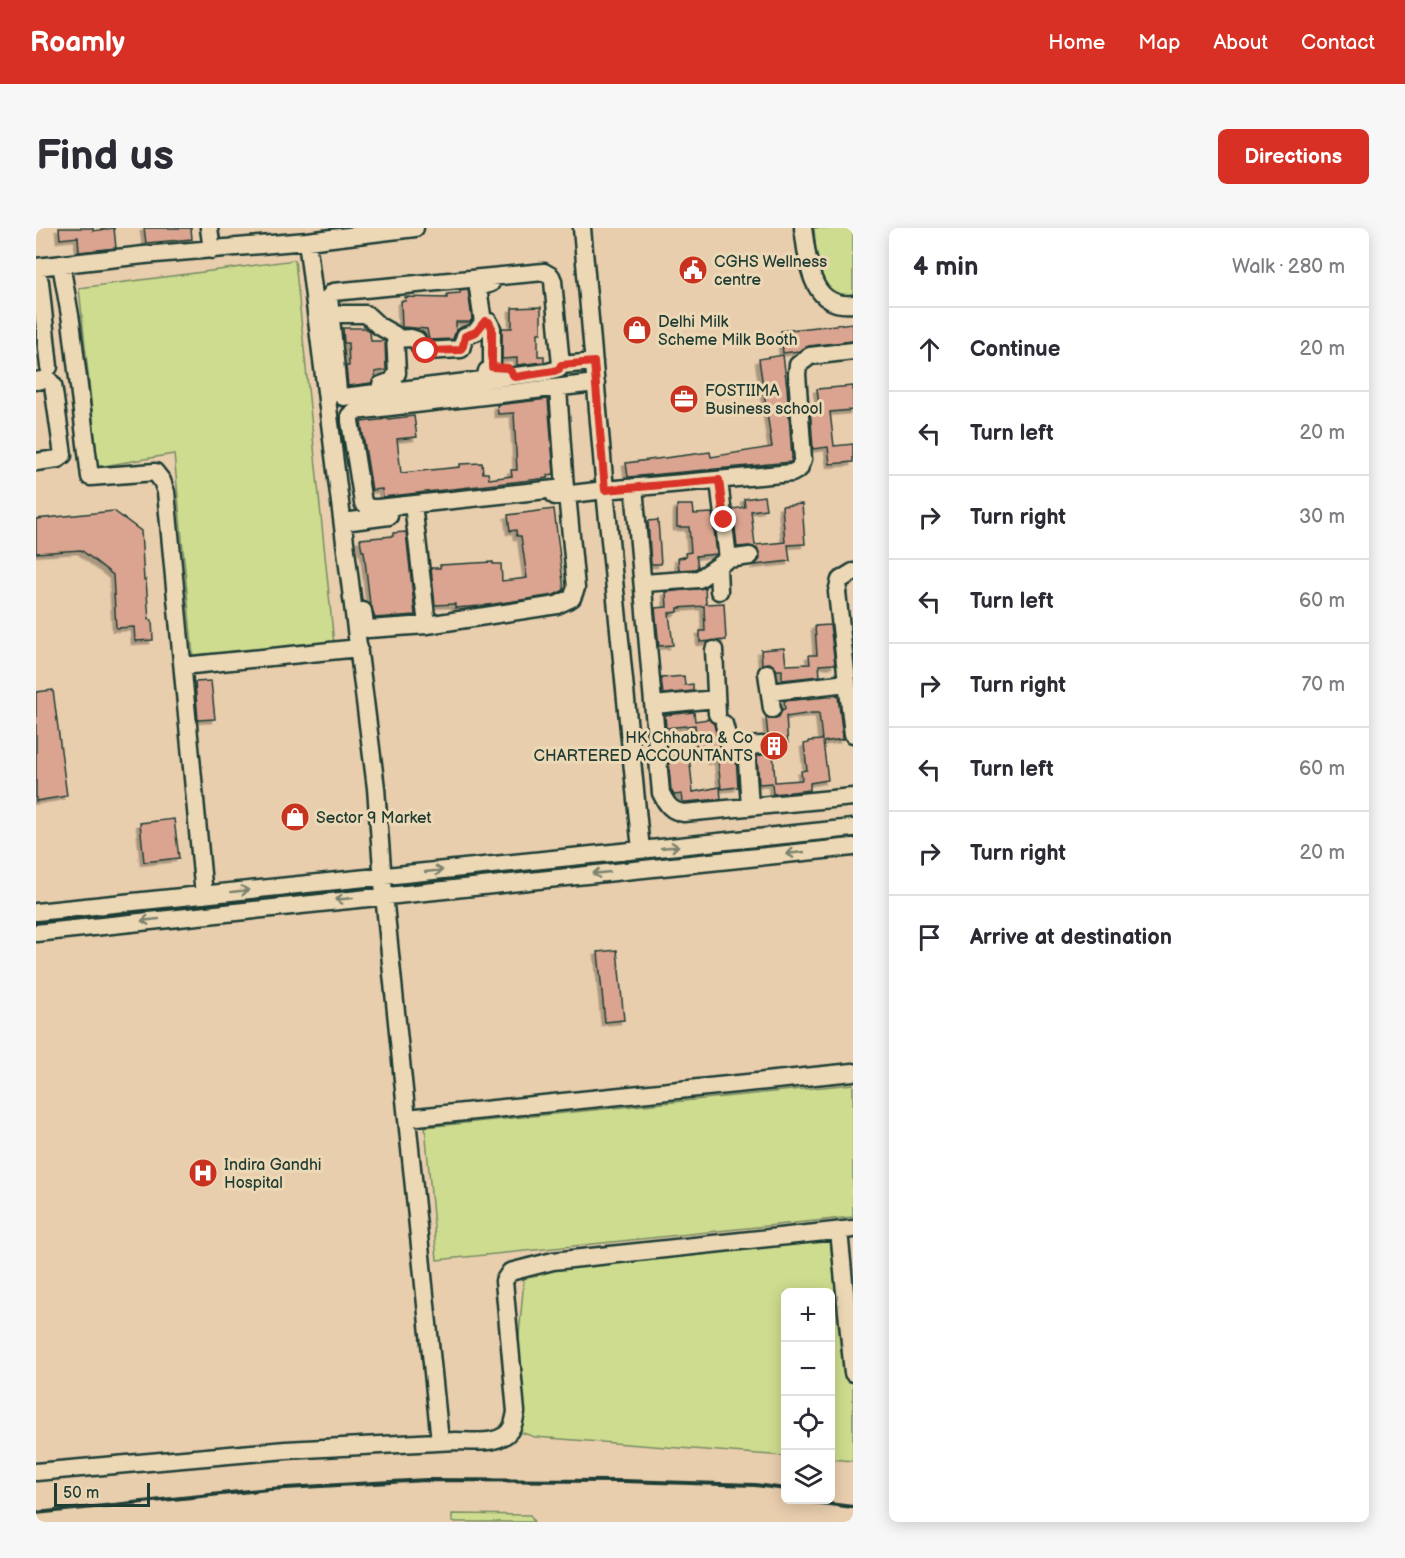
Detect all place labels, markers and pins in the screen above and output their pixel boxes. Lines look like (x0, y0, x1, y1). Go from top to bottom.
place label: CGHS Wellness centre (714, 253, 827, 290)
public building icon: CGHS Wellness centre (677, 254, 709, 286)
place label: Delhi Milk Scheme Milk Booth (658, 313, 798, 350)
shop icon: Delhi Milk Scheme Milk Booth (621, 314, 653, 346)
place label: FOSTIIMA Business school (705, 382, 822, 419)
office icon: FOSTIIMA Business school (668, 383, 700, 415)
place label: HK Chhabra & Co CHARTERED ACCOUNTANTS (534, 729, 753, 766)
building icon: HK Chhabra & Co CHARTERED ACCOUNTANTS (758, 730, 790, 762)
shop icon: Sector 9 Market (279, 801, 311, 833)
place label: Sector 9 Market (316, 809, 432, 828)
place label: Indira Gandhi Hospital (224, 1156, 322, 1193)
hospital icon: Indira Gandhi Hospital (187, 1157, 219, 1189)

